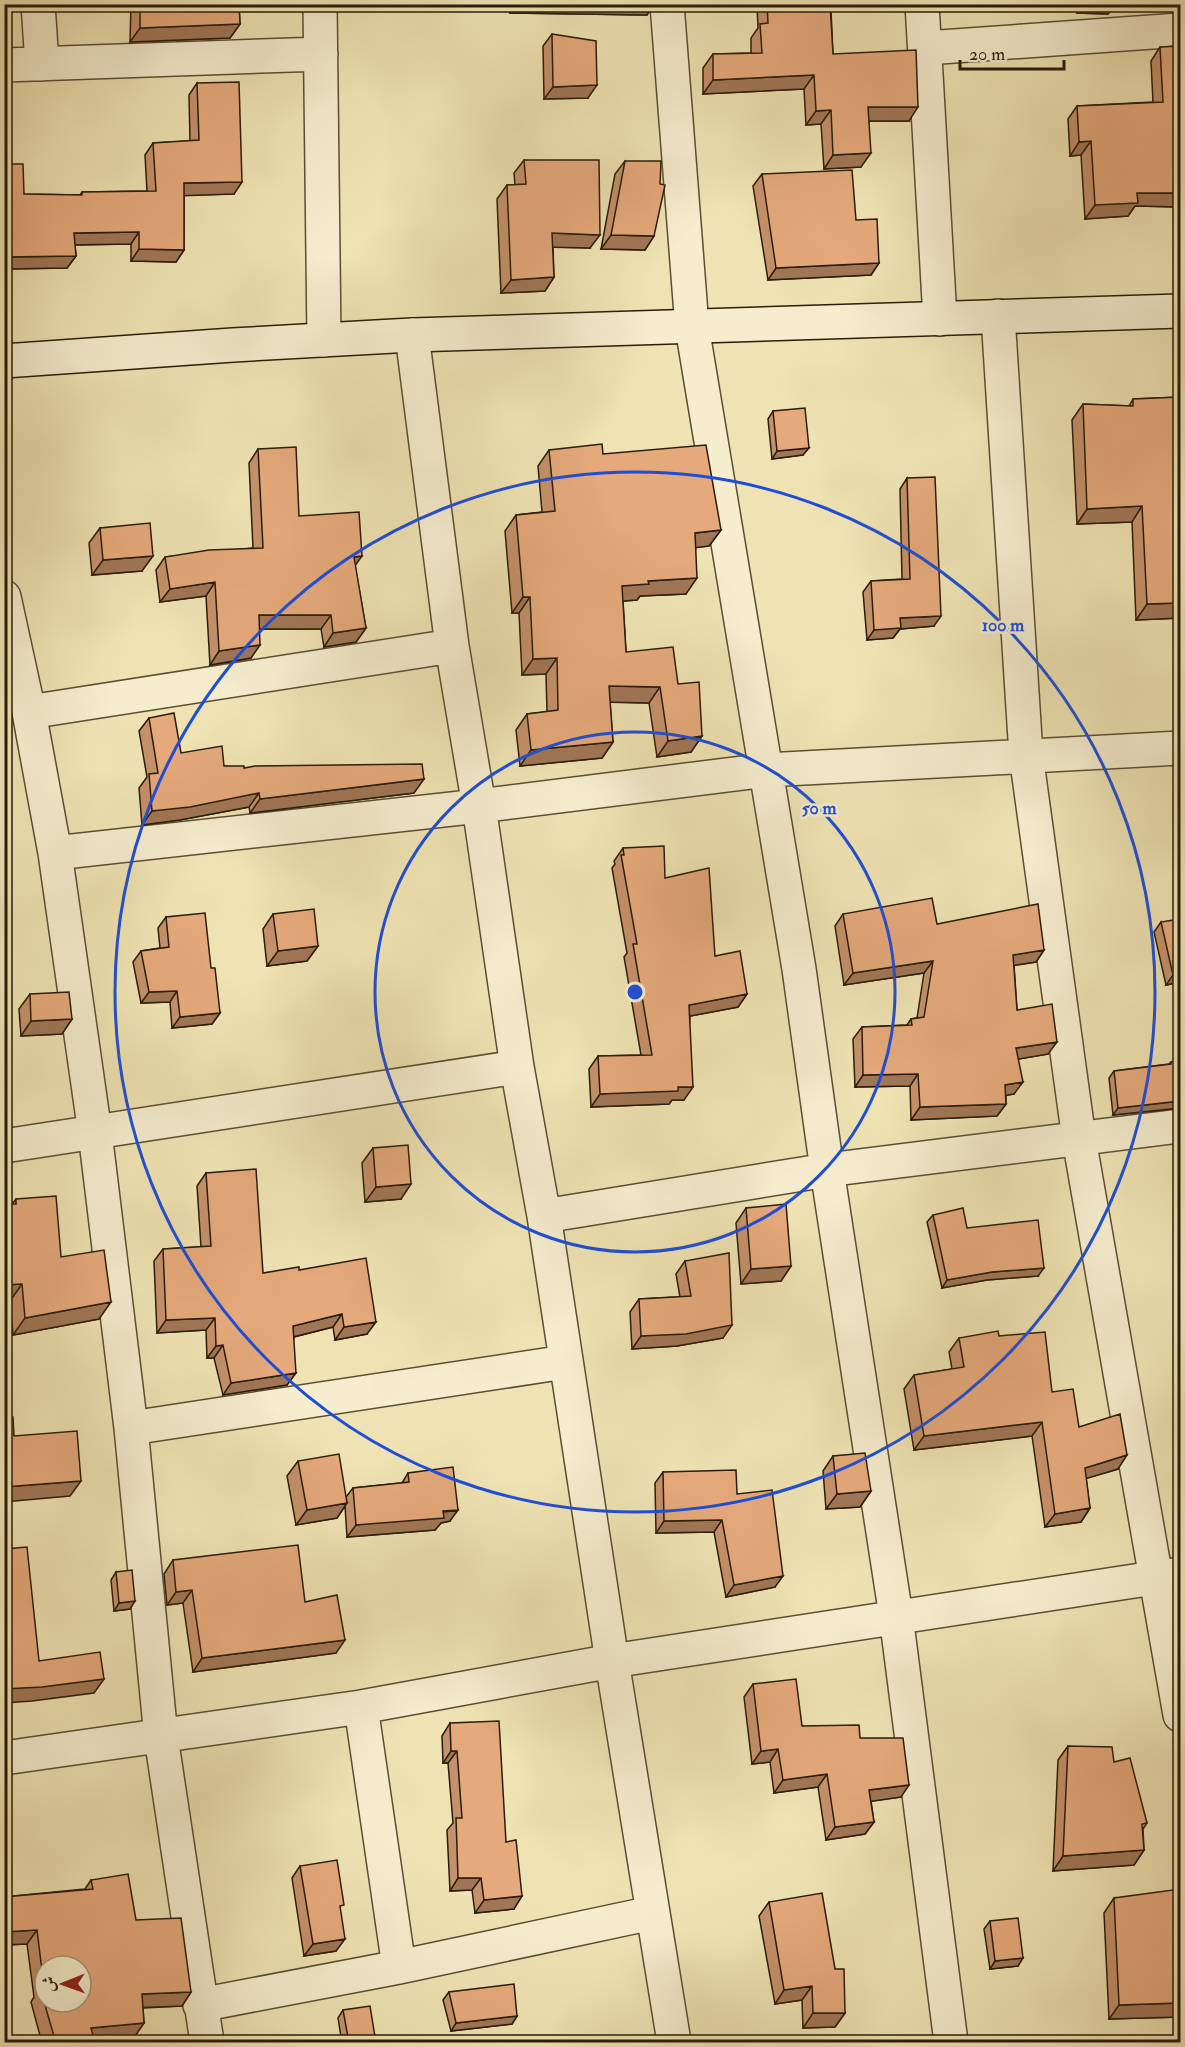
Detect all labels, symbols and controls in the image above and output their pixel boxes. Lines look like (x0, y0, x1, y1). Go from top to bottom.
scale bar (960, 33, 1064, 71)
text: 20 m (969, 43, 1005, 66)
text: 100 m (982, 614, 1025, 637)
text: 50 m (802, 797, 837, 820)
centre of rings (625, 982, 645, 1002)
north arrow (33, 1954, 93, 2014)
text: ش (39, 1976, 59, 1992)

